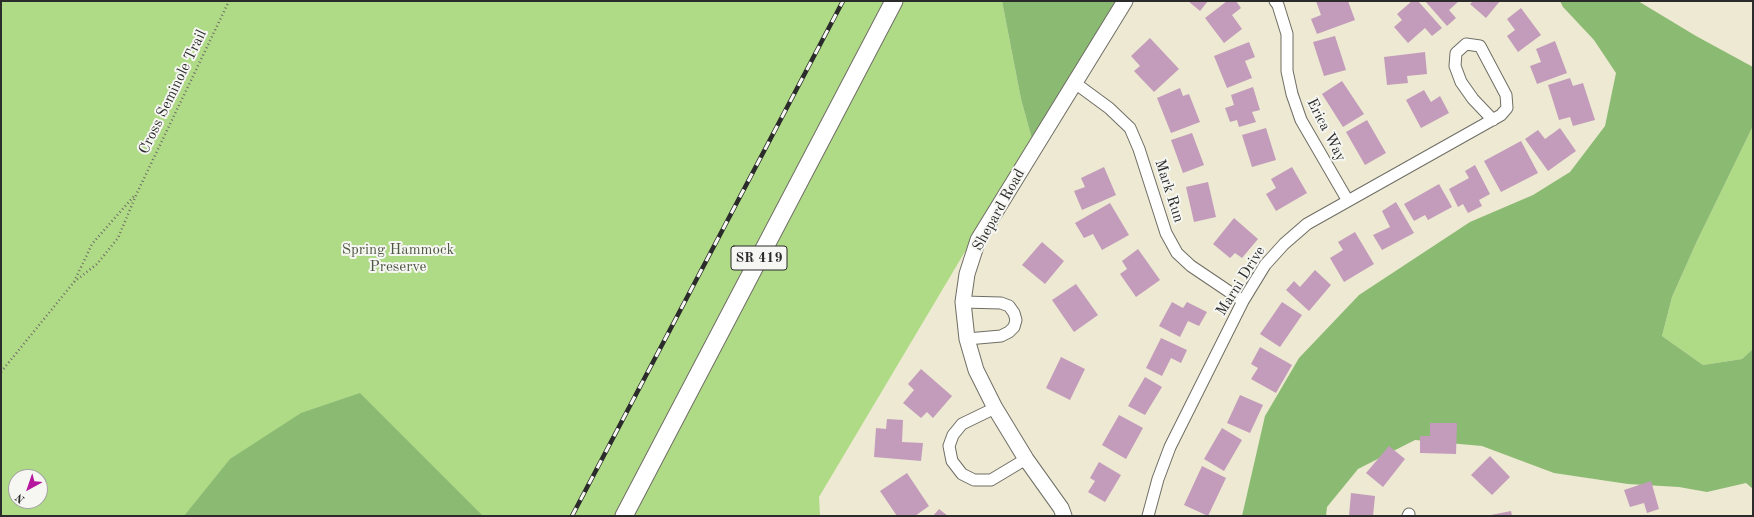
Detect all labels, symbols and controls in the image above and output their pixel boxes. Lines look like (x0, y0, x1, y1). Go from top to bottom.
street label: Cross Seminole Trail (135, 27, 211, 157)
street label: Erica Way (1302, 95, 1350, 165)
street label: Mark Run (1150, 157, 1188, 225)
street label: Shepard Road (969, 166, 1029, 254)
park label: Spring Hammock Preserve (342, 241, 454, 276)
street label: Marni Drive (1213, 243, 1269, 319)
road number: SR 419 (731, 246, 787, 270)
north arrow (8, 469, 48, 509)
text: N (14, 491, 27, 505)

